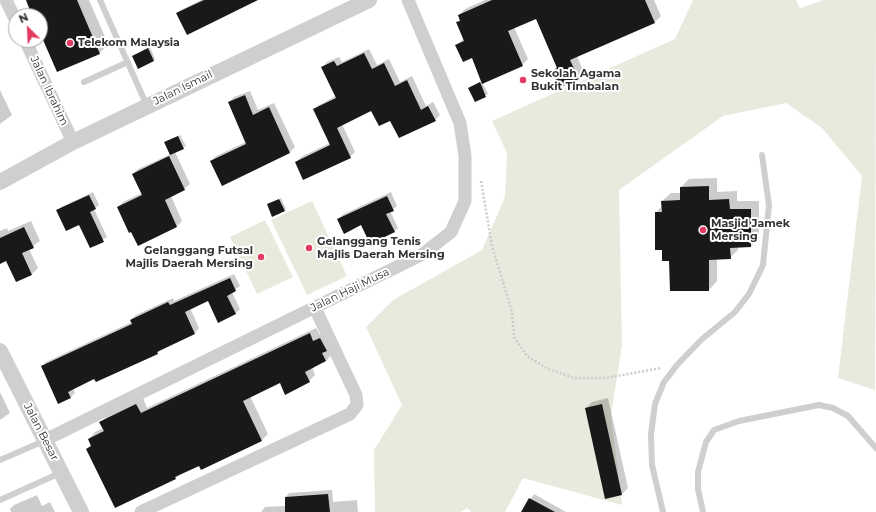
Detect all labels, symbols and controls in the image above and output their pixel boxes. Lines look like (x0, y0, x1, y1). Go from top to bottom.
north arrow (8, 8, 48, 48)
text: N (17, 10, 30, 26)
place label: Telekom Malaysia (78, 36, 180, 50)
marker: Telekom Malaysia (65, 38, 75, 48)
street label: Jalan Ibrahim (27, 54, 71, 128)
place label: Sekolah Agama Bukit Timbalan (531, 67, 621, 93)
street label: Jalan Ismail (151, 68, 215, 108)
marker: Sekolah Agama Bukit Timbalan (518, 75, 528, 85)
place label: Masjid Jamek Mersing (711, 217, 790, 243)
marker: Masjid Jamek Mersing (698, 225, 708, 235)
place label: Gelanggang Tenis Majlis Daerah Mersing (317, 235, 445, 261)
marker: Gelanggang Tenis Majlis Daerah Mersing (304, 243, 314, 253)
place label: Gelanggang Futsal Majlis Daerah Mersing (125, 244, 253, 270)
marker: Gelanggang Futsal Majlis Daerah Mersing (256, 252, 266, 262)
street label: Jalan Haji Musa (309, 265, 391, 315)
street label: Jalan Besar (21, 401, 61, 463)

